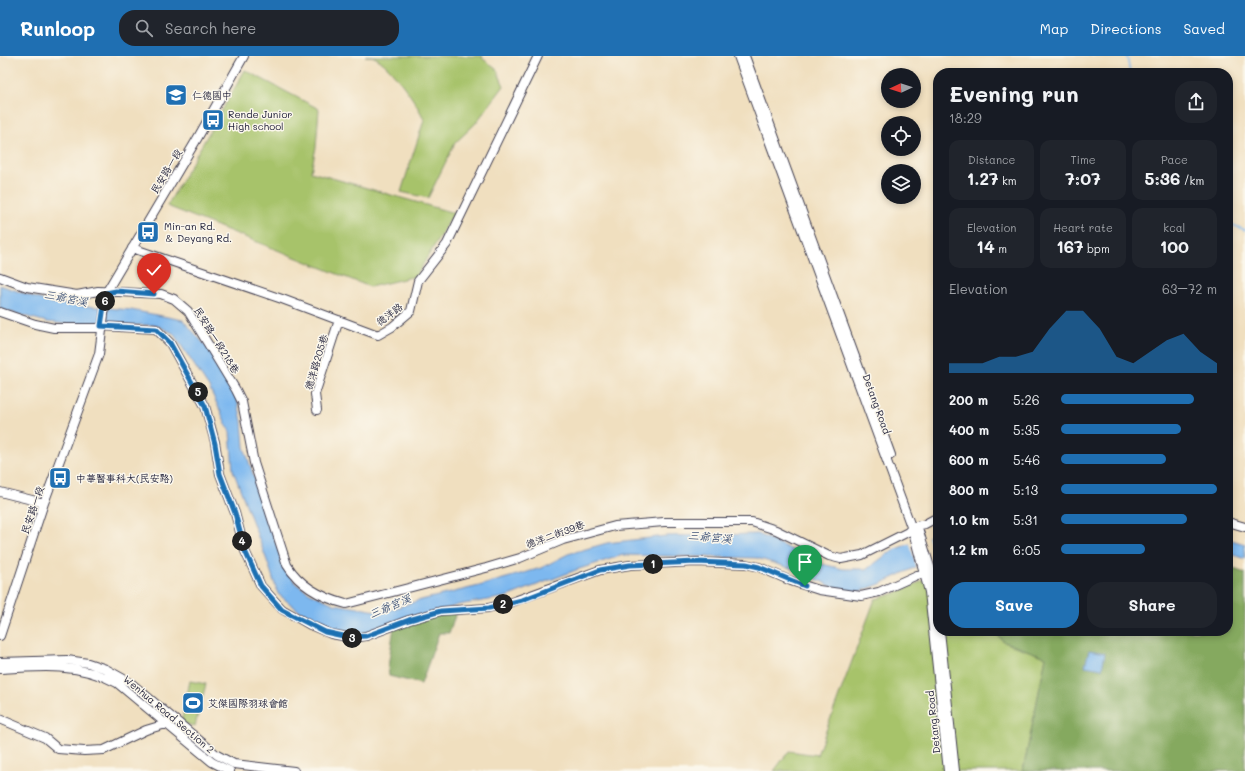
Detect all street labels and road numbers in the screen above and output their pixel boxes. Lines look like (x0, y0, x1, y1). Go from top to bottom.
street label: 民安路一段 (147, 146, 185, 196)
street label: 德洋路 (373, 299, 405, 329)
street label: 民安路一段218巷 (191, 304, 244, 377)
street label: 德洋路205巷 (301, 331, 331, 392)
street label: Detang Road (860, 372, 894, 436)
street label: 民安路一段 (17, 484, 47, 536)
street label: 德洋二街39巷 (524, 517, 587, 551)
street label: Wenhua Road Section 2 (121, 672, 217, 756)
street label: Detang Road (923, 690, 943, 754)

